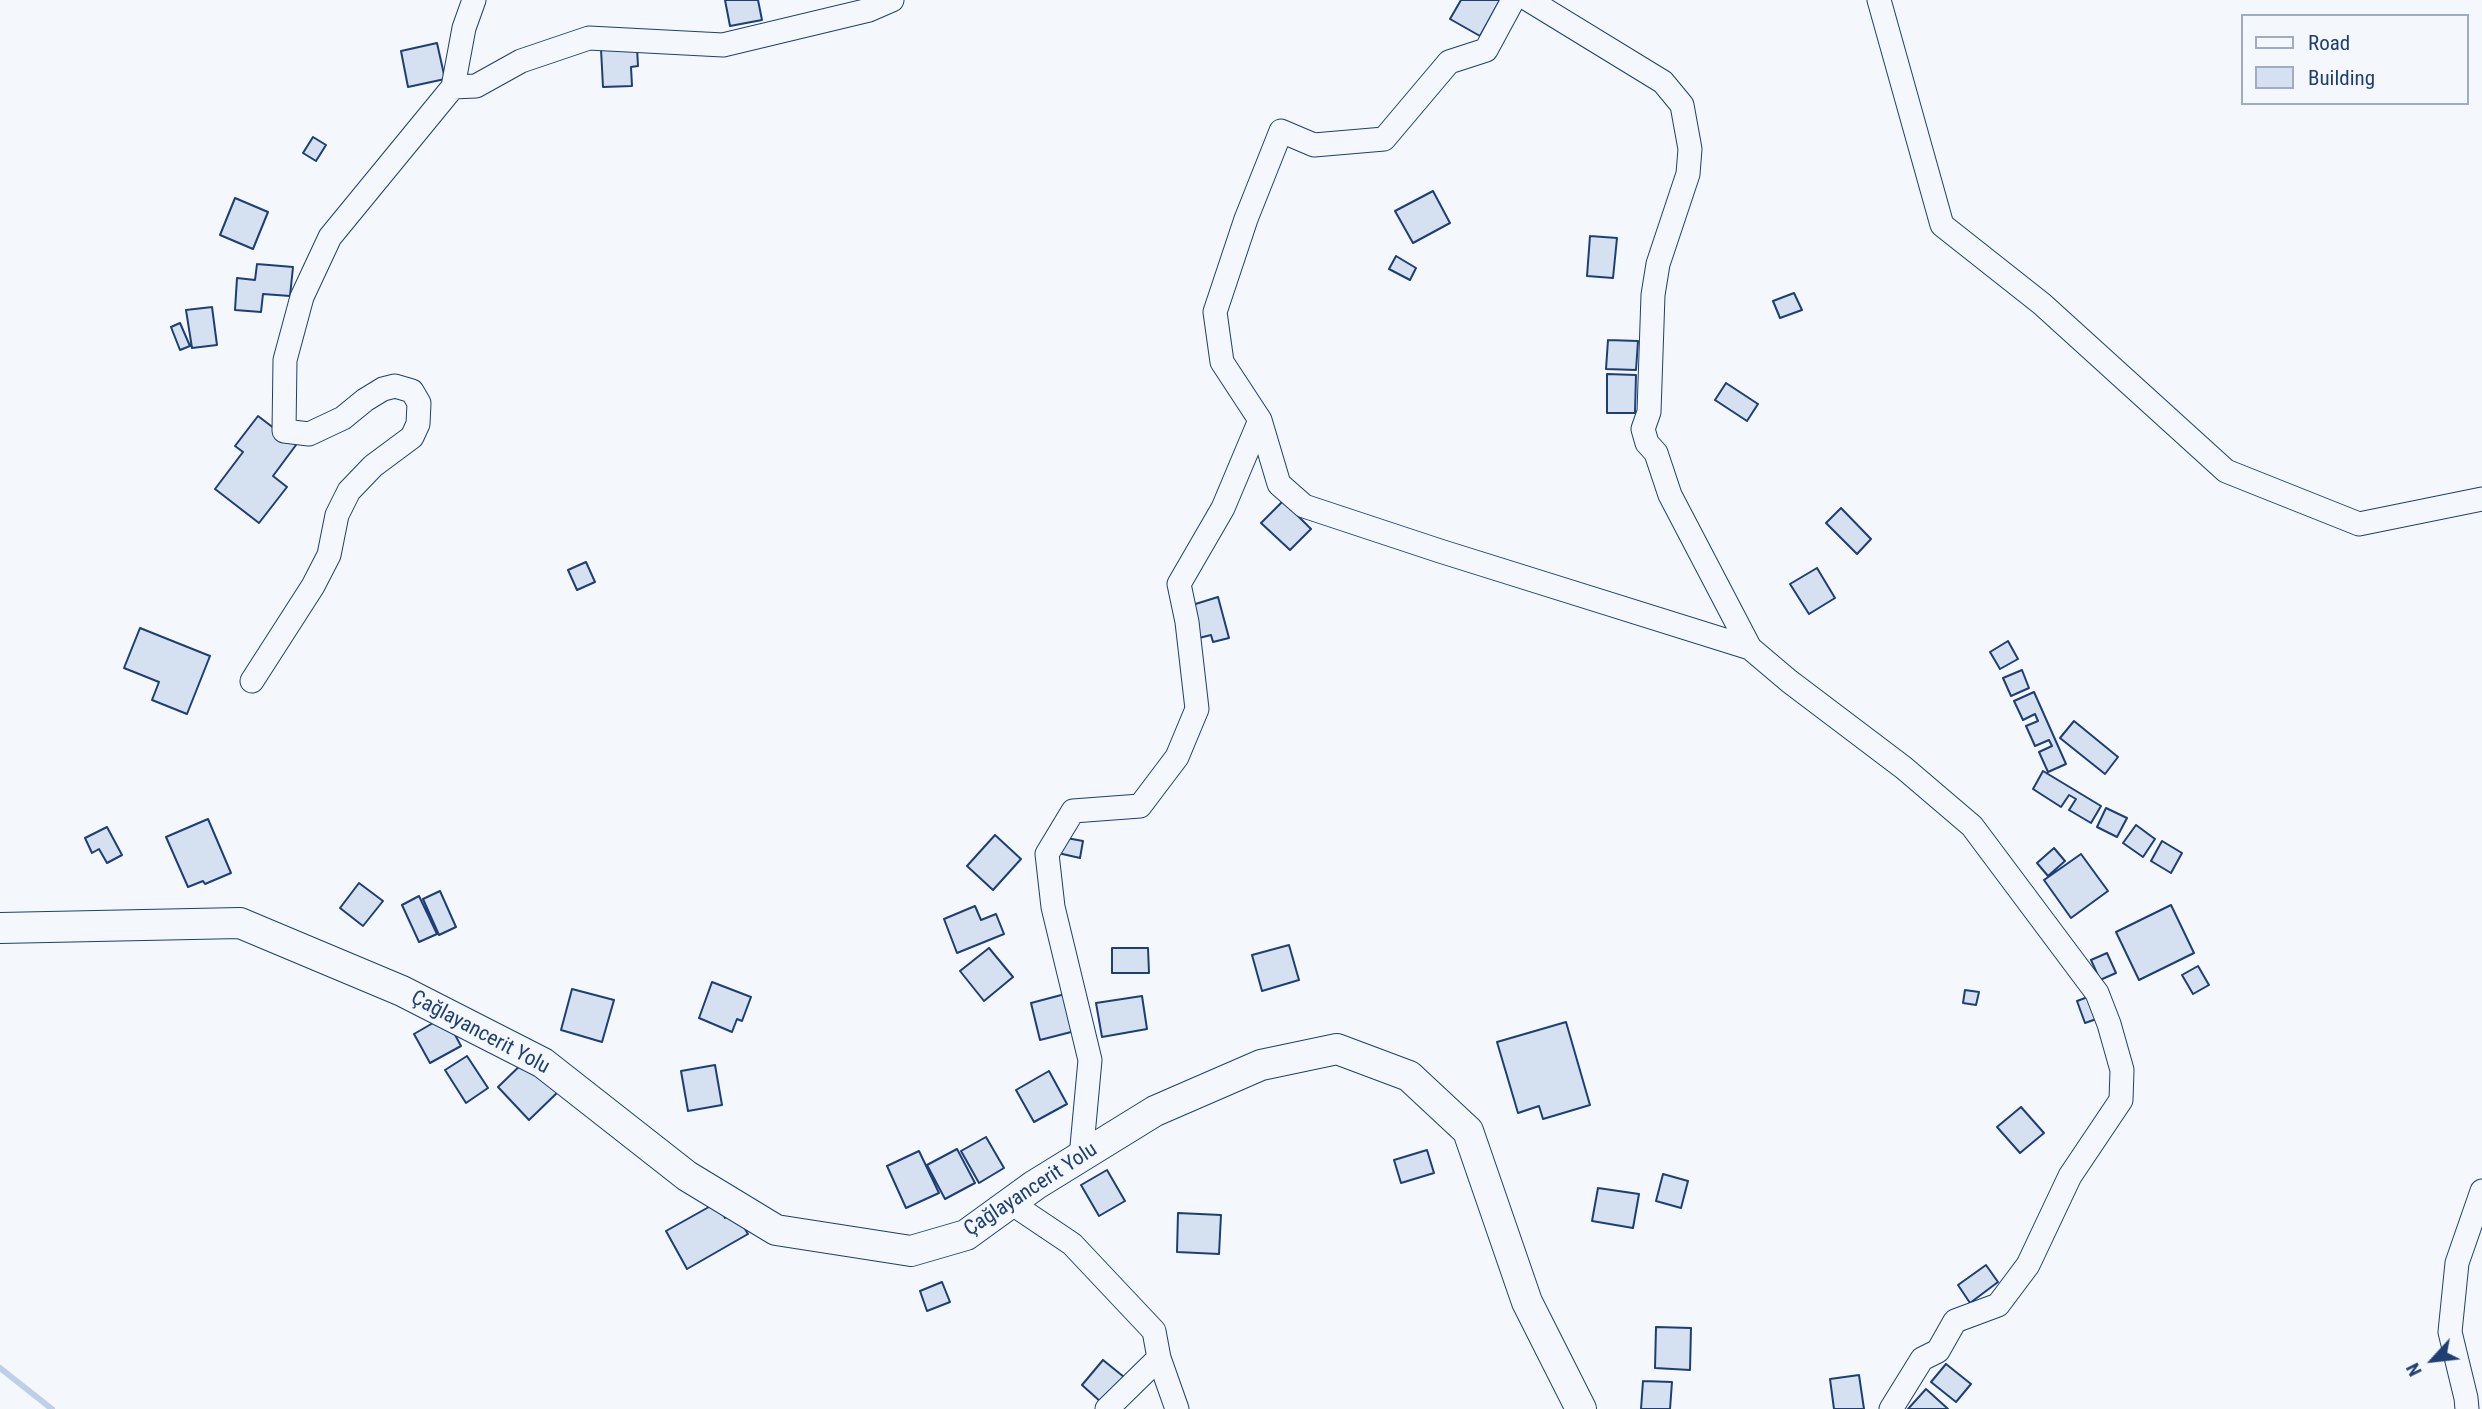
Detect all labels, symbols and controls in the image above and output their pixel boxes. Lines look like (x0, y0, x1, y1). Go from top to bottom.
legend (2240, 14, 2468, 105)
text: Road (2308, 31, 2350, 55)
text: Building (2308, 66, 2375, 90)
street label: Çağlayancerit Yolu (406, 986, 554, 1080)
street label: Çağlayancerit Yolu (960, 1138, 1102, 1242)
north arrow (2398, 1325, 2468, 1395)
text: N (2401, 1359, 2427, 1380)

